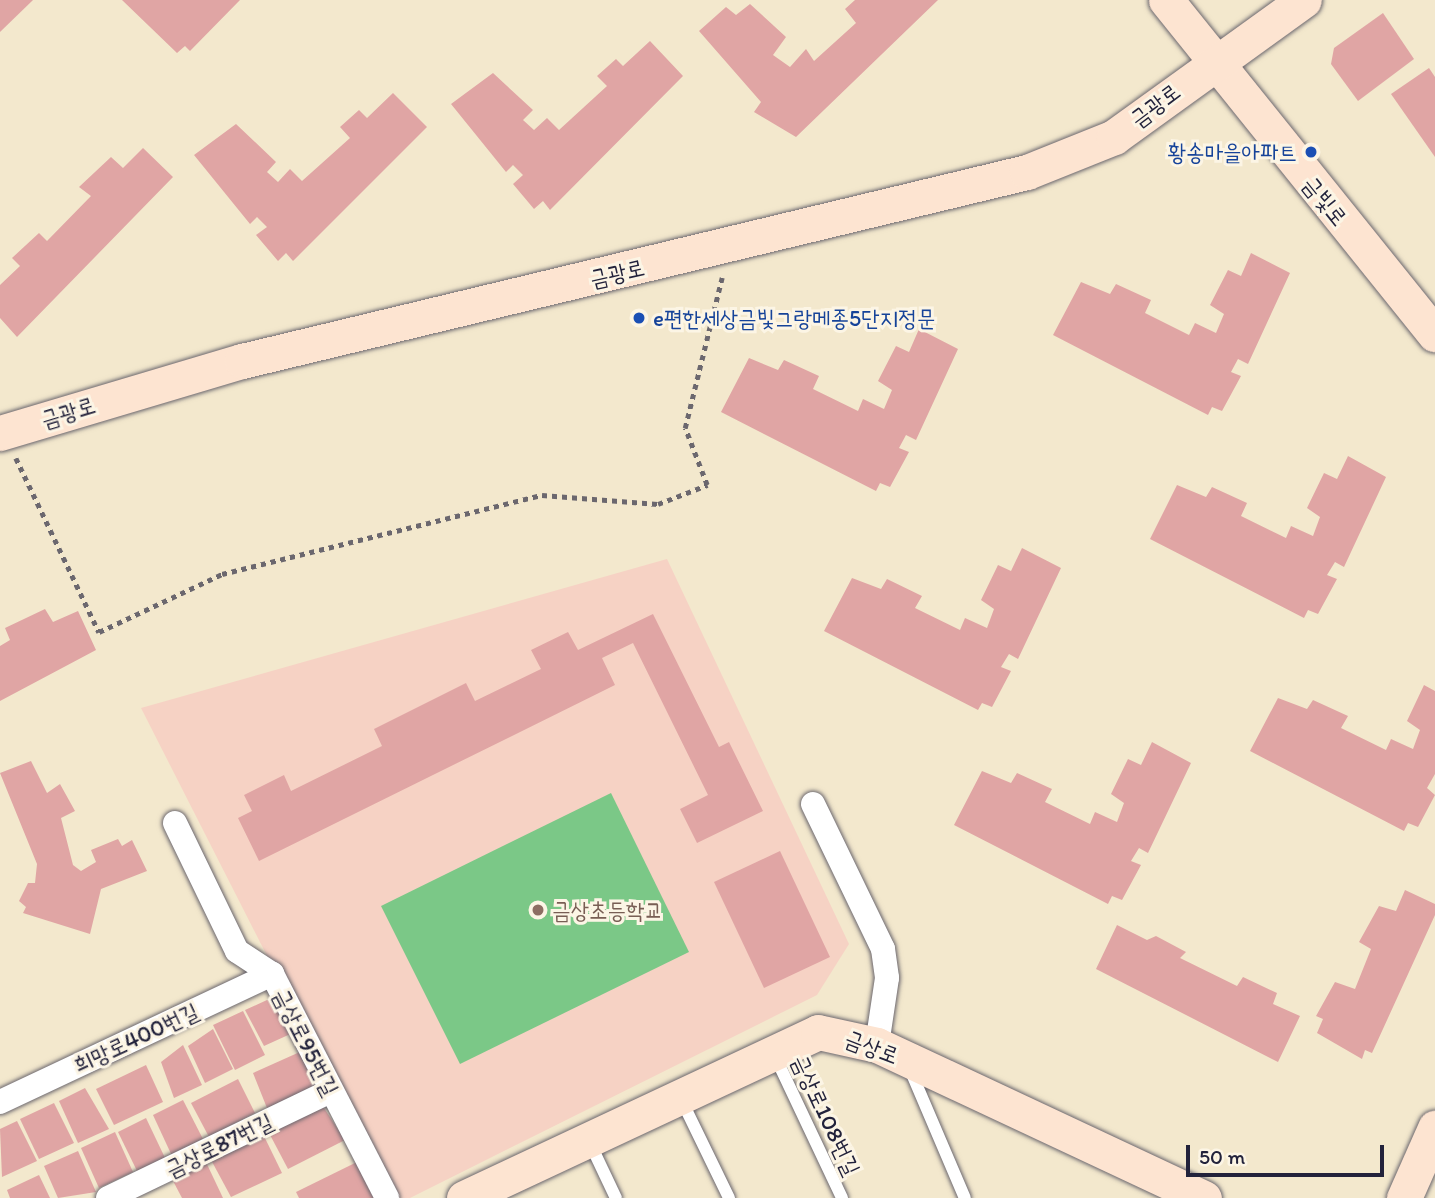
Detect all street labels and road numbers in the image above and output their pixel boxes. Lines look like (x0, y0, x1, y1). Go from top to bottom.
street label: 금광로 (1125, 77, 1185, 133)
street label: 금빛로 (1297, 171, 1353, 231)
street label: 금광로 (587, 253, 647, 293)
street label: 금광로 (37, 391, 99, 433)
street label: 금상로95번길 (267, 984, 345, 1100)
street label: 희망로400번길 (69, 997, 203, 1079)
street label: 금상로 (841, 1024, 903, 1070)
street label: 금상로108번길 (786, 1050, 866, 1180)
street label: 금상로87번길 (161, 1107, 277, 1183)

